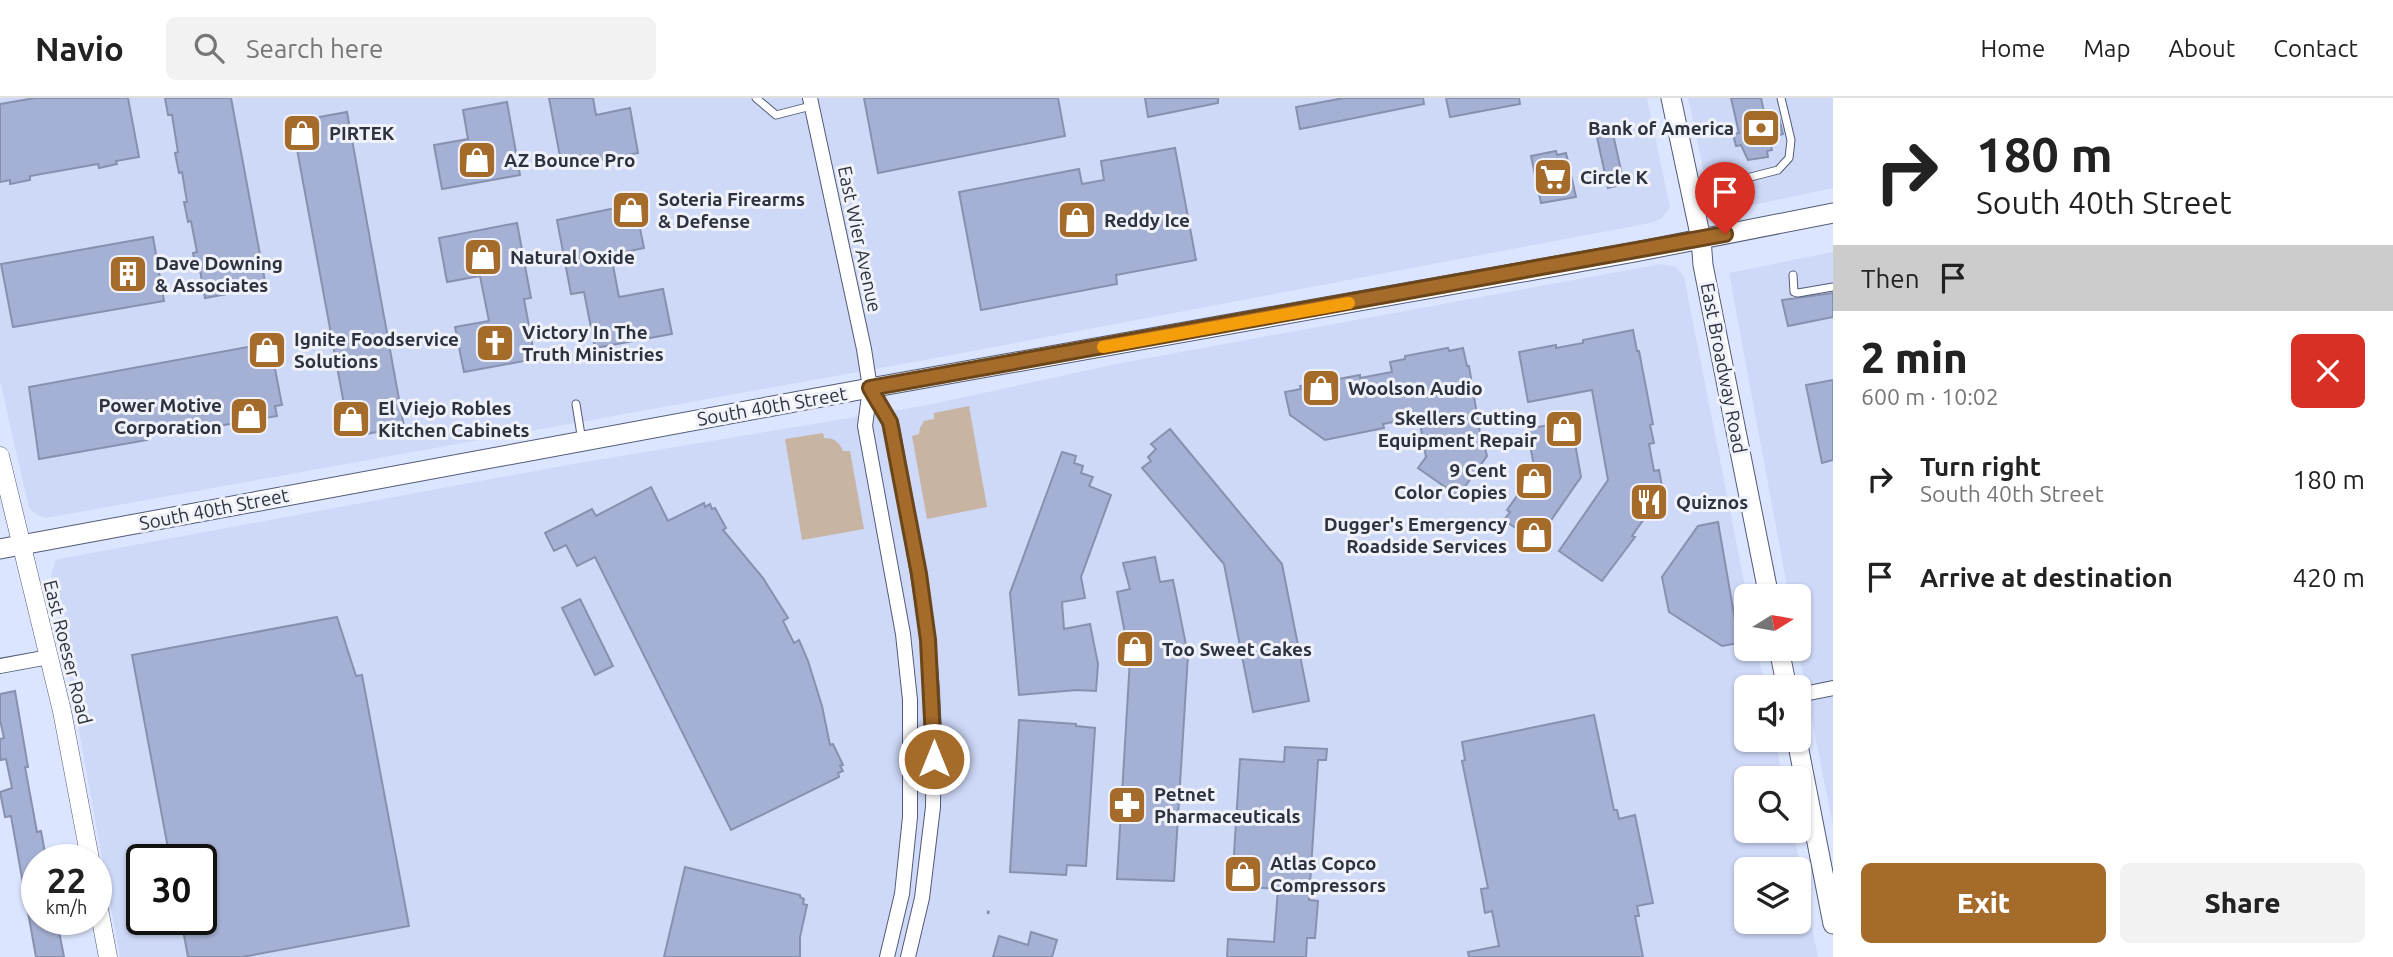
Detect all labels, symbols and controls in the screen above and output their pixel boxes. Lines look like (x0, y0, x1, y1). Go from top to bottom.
search box (166, 17, 656, 80)
icon: search (190, 29, 228, 67)
text: Navio (35, 30, 124, 67)
text: Search here (246, 34, 383, 63)
text: Home (1980, 35, 2045, 62)
text: Map (2083, 35, 2130, 62)
text: About (2168, 35, 2235, 62)
text: Contact (2273, 35, 2358, 62)
bank icon: Bank of America (1740, 107, 1782, 149)
shop icon: PIRTEK (281, 112, 323, 154)
place label: Bank of America (1588, 117, 1734, 139)
place label: PIRTEK (329, 122, 395, 144)
icon: right (1861, 126, 1952, 217)
text: 180 m (1976, 126, 2113, 181)
shop icon: AZ Bounce Pro (456, 139, 498, 181)
place label: AZ Bounce Pro (504, 149, 635, 171)
supermarket icon: Circle K (1532, 156, 1574, 198)
pin (1695, 162, 1755, 234)
street label: East Wier Avenue (834, 164, 886, 314)
place label: Circle K (1580, 166, 1649, 188)
icon: arrive (1706, 173, 1744, 211)
text: South 40th Street (1976, 184, 2232, 220)
place label: Soteria Firearms & Defense (658, 188, 805, 232)
shop icon: Soteria Firearms & Defense (610, 189, 652, 231)
shop icon: Reddy Ice (1056, 199, 1098, 241)
place label: Reddy Ice (1104, 209, 1190, 231)
shop icon: Natural Oxide (462, 236, 504, 278)
place label: Natural Oxide (510, 246, 635, 268)
place label: Dave Downing & Associates (155, 252, 283, 296)
building icon: Dave Downing & Associates (107, 253, 149, 295)
icon: arrive (1934, 259, 1972, 297)
text: Then (1861, 264, 1920, 293)
street label: East Broadway Road (1697, 281, 1751, 455)
place label: Victory In The Truth Ministries (522, 321, 664, 365)
church icon: Victory In The Truth Ministries (474, 322, 516, 364)
place label: Ignite Foodservice Solutions (294, 328, 459, 372)
shop icon: Ignite Foodservice Solutions (246, 329, 288, 371)
text: 2 min (1861, 334, 1968, 381)
button: close (2291, 334, 2365, 408)
shop icon: Woolson Audio (1300, 367, 1342, 409)
place label: Woolson Audio (1348, 377, 1483, 399)
street label: South 40th Street (695, 382, 849, 430)
text: 600 m · 10:02 (1861, 384, 1999, 409)
place label: Power Motive Corporation (99, 394, 222, 438)
shop icon: Power Motive Corporation (228, 395, 270, 437)
place label: El Viejo Robles Kitchen Cabinets (378, 397, 530, 441)
shop icon: El Viejo Robles Kitchen Cabinets (330, 398, 372, 440)
place label: Skellers Cutting Equipment Repair (1378, 407, 1537, 451)
shop icon: Skellers Cutting Equipment Repair (1543, 408, 1585, 450)
text: Turn right (1920, 452, 2041, 481)
place label: 9 Cent Color Copies (1394, 459, 1507, 503)
shop icon: 9 Cent Color Copies (1513, 460, 1555, 502)
icon: right (1861, 460, 1899, 498)
text: 180 m (2293, 465, 2365, 494)
restaurant icon: Quiznos (1628, 481, 1670, 523)
text: South 40th Street (1920, 481, 2104, 506)
street label: South 40th Street (137, 484, 291, 534)
place label: Quiznos (1676, 491, 1748, 513)
place label: Dugger's Emergency Roadside Services (1324, 513, 1507, 557)
shop icon: Dugger's Emergency Roadside Services (1513, 514, 1555, 556)
icon: arrive (1861, 558, 1899, 596)
text: Arrive at destination (1920, 563, 2173, 592)
text: 420 m (2293, 563, 2365, 592)
street label: East Roeser Road (39, 578, 97, 726)
north arrow (1734, 584, 1811, 662)
map controls (1734, 584, 1811, 934)
shop icon: Too Sweet Cakes (1114, 628, 1156, 670)
place label: Too Sweet Cakes (1162, 638, 1312, 660)
button: sound (1734, 675, 1811, 752)
position arrow (897, 722, 971, 796)
button: search (1734, 766, 1811, 843)
place label: Petnet Pharmaceuticals (1154, 783, 1300, 827)
pharmacy icon: Petnet Pharmaceuticals (1106, 784, 1148, 826)
speed limit sign: 30 (126, 844, 217, 935)
place label: Atlas Copco Compressors (1270, 852, 1386, 896)
shop icon: Atlas Copco Compressors (1222, 853, 1264, 895)
button: layers (1734, 857, 1811, 934)
text: 22 (47, 860, 86, 900)
button: Exit (1861, 863, 2106, 943)
button: Share (2120, 863, 2365, 943)
text: km/h (46, 897, 87, 917)

